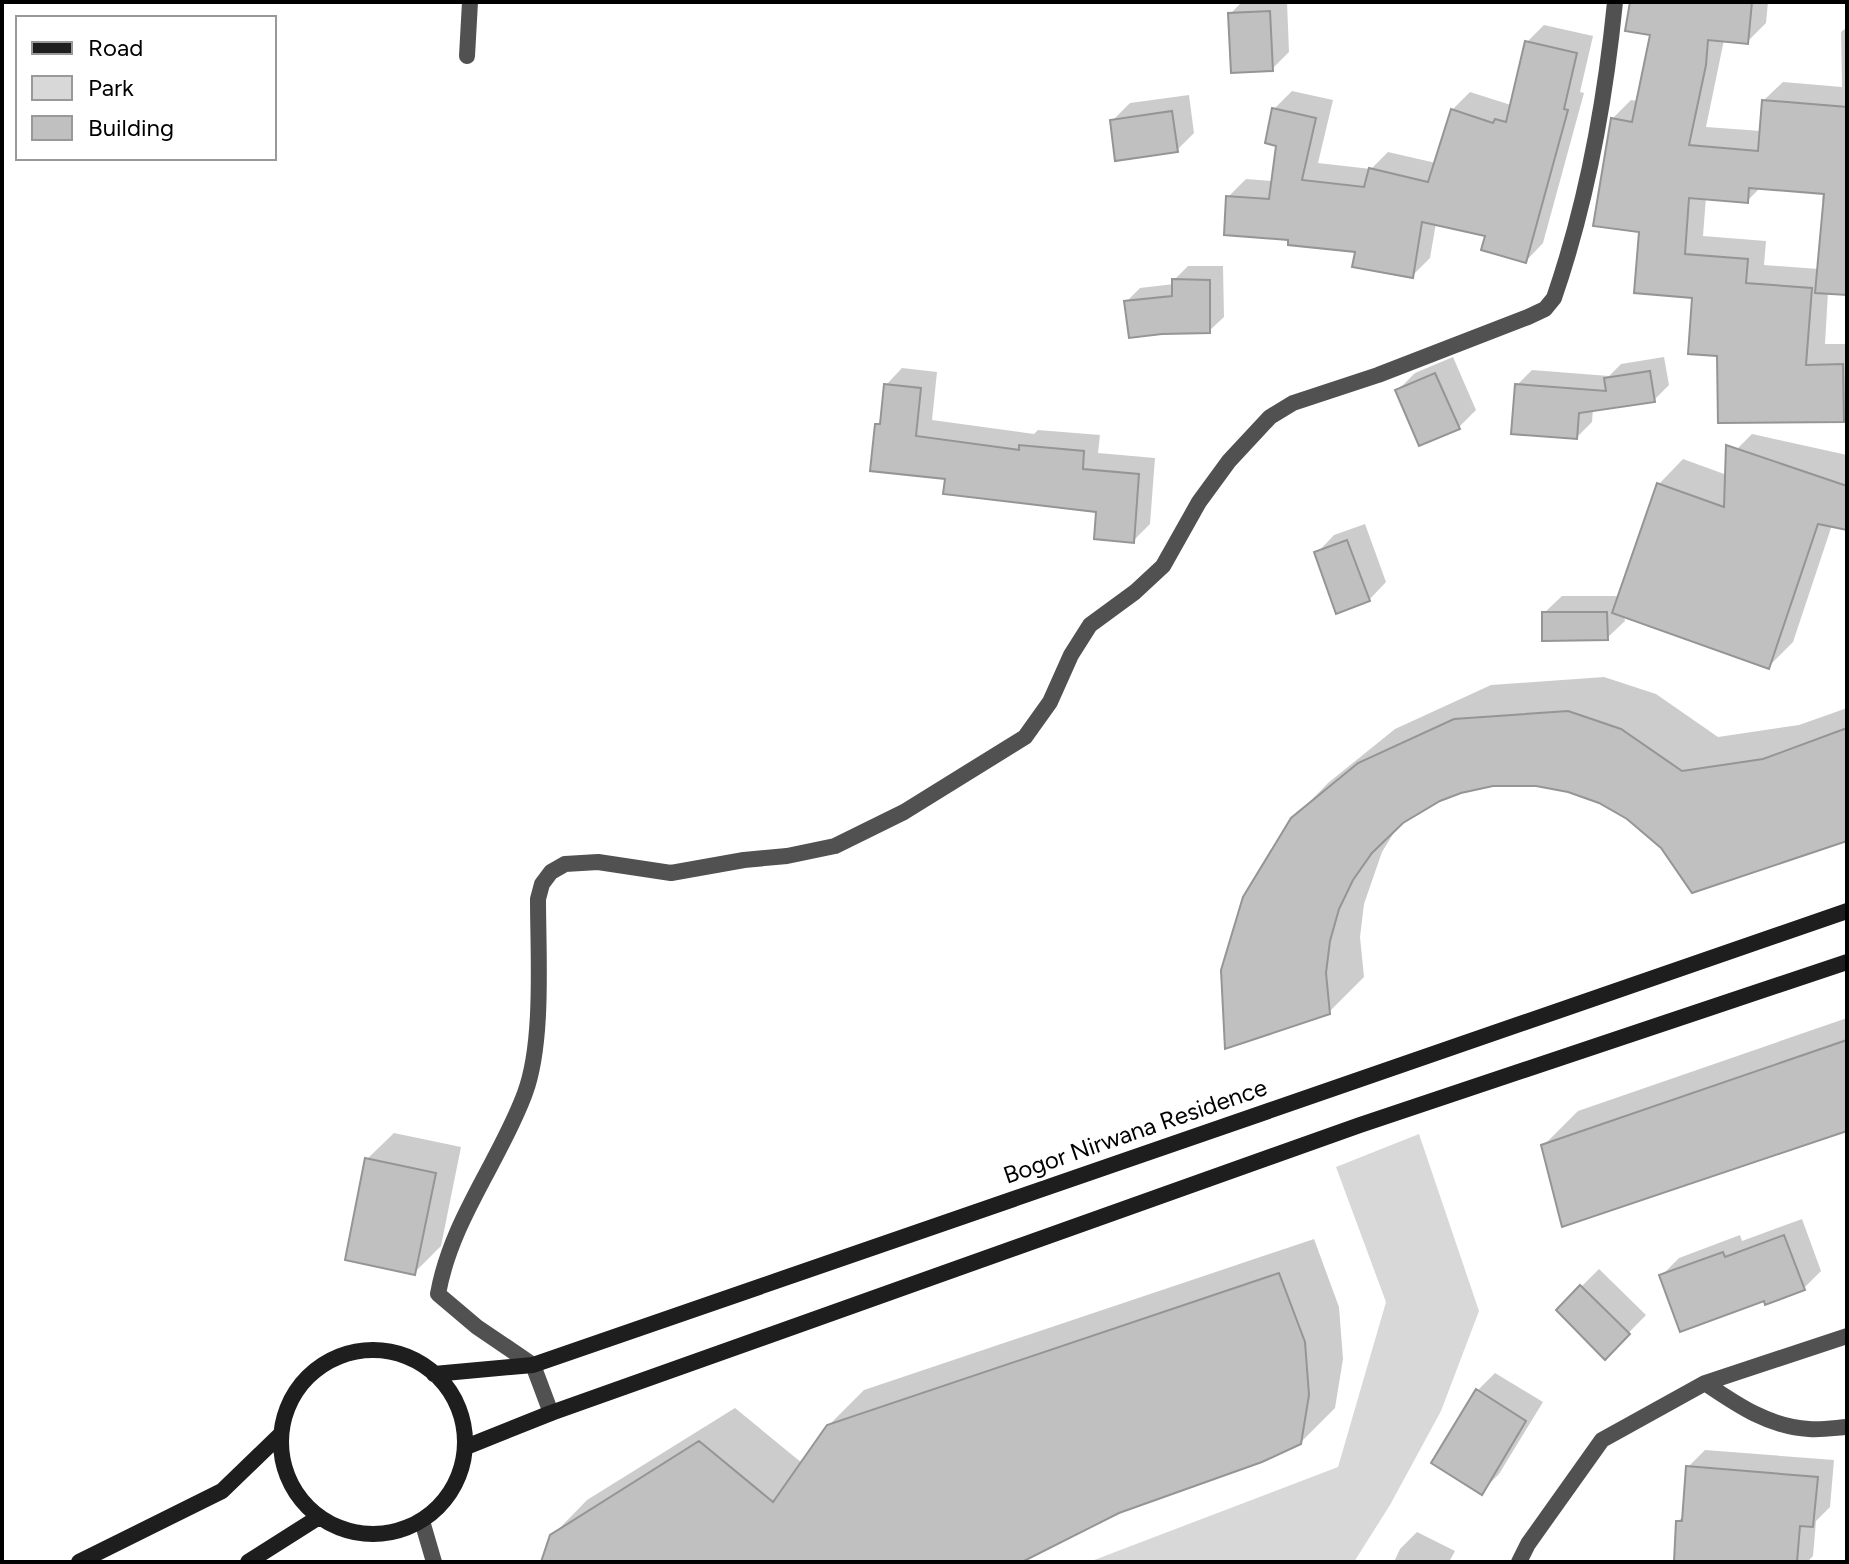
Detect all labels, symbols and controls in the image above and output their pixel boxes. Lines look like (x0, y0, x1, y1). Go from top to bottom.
legend (16, 16, 276, 160)
text: Road (88, 33, 143, 62)
text: Park (88, 73, 134, 102)
text: Building (88, 113, 174, 142)
street label: Bogor Nirwana Residence (999, 1072, 1271, 1190)

